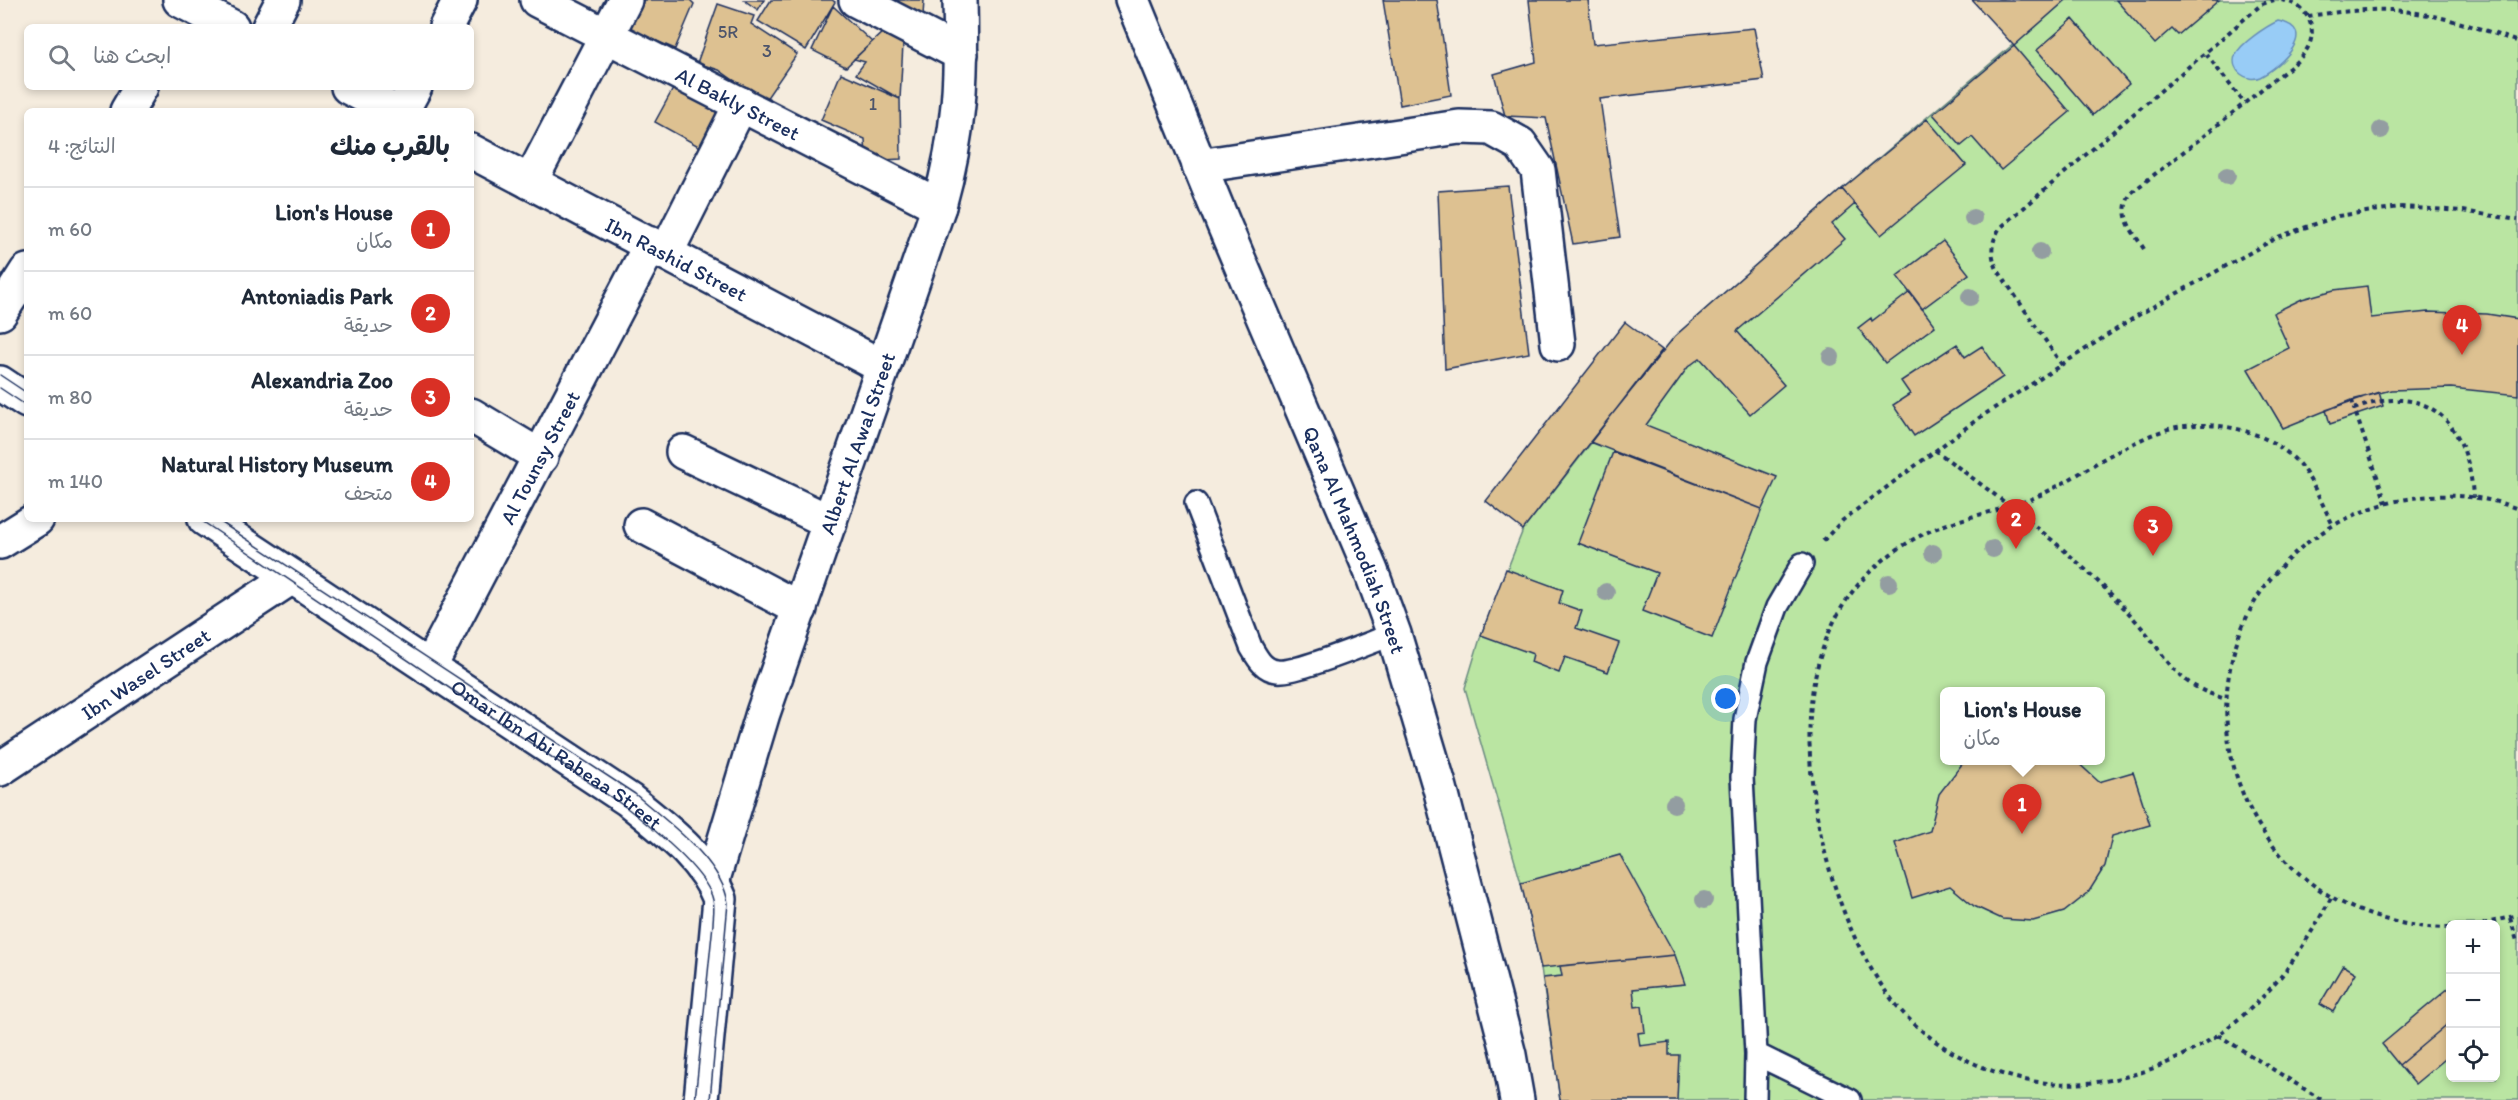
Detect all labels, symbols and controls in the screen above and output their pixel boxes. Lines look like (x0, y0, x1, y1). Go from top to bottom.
house number: 5R (718, 21, 738, 43)
search box (24, 24, 474, 90)
house number: 3 (762, 40, 772, 62)
icon: search (45, 41, 78, 74)
text: ابحث هنا (93, 42, 172, 69)
street label: Al Bakly Street (672, 61, 804, 145)
house number: 1 (869, 93, 877, 115)
text: بالقرب منك (330, 130, 450, 162)
text: النتائج: 4 (48, 134, 116, 158)
text: Lion's House (275, 199, 393, 226)
street label: Ibn Rashid Street (601, 211, 752, 306)
text: 60 m (48, 217, 92, 241)
text: 1 (426, 217, 435, 241)
text: مكان (356, 229, 393, 253)
text: Antoniadis Park (241, 283, 393, 310)
text: 60 m (48, 301, 92, 325)
text: 2 (425, 301, 436, 325)
pin: 4 (2442, 306, 2482, 355)
text: حديقة (344, 313, 393, 337)
street label: Albert Al Awal Street (814, 349, 900, 537)
text: Alexandria Zoo (251, 367, 393, 394)
text: 80 m (48, 385, 93, 409)
text: 3 (425, 385, 436, 409)
street label: Al Tounsy Street (494, 386, 585, 528)
text: حديقة (344, 397, 393, 421)
street label: Qana Al Mahmodiah Street (1298, 422, 1412, 656)
text: Natural History Museum (161, 451, 393, 478)
text: 140 m (48, 469, 103, 493)
text: 4 (424, 469, 437, 493)
text: متحف (344, 481, 393, 505)
pin: 2 (1996, 500, 2036, 549)
pin: 3 (2134, 506, 2172, 556)
street label: Ibn Wasel Street (76, 622, 215, 725)
street label: Omar Ibn Abi Rabeaa Street (447, 673, 668, 835)
your location (1711, 684, 1740, 713)
popup (1940, 687, 2105, 765)
text: Lion's House (1963, 696, 2082, 723)
text: مكان (1963, 726, 2001, 750)
pin: 1 (2002, 784, 2042, 834)
map controls (2446, 920, 2500, 1082)
button: + (2446, 920, 2500, 974)
button: − (2446, 974, 2500, 1028)
button: locate (2446, 1028, 2500, 1082)

